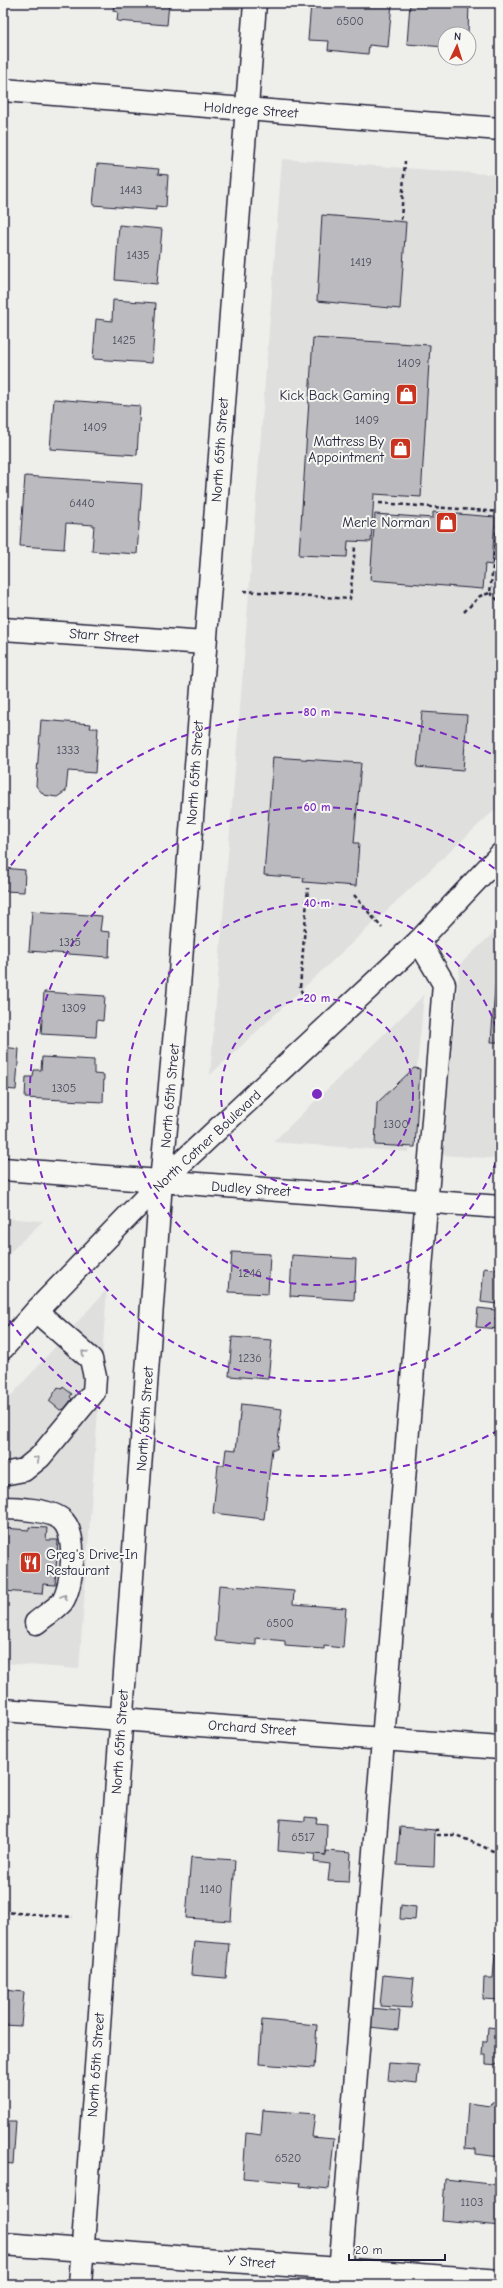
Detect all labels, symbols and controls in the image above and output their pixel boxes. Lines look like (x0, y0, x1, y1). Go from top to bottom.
house number: 6500 (336, 14, 364, 28)
north arrow (437, 26, 477, 66)
text: N (454, 30, 462, 43)
street label: Holdrege Street (203, 98, 300, 122)
house number: 1443 (120, 183, 142, 197)
house number: 1435 (126, 248, 150, 262)
house number: 1419 (350, 255, 372, 269)
house number: 1425 (112, 333, 136, 347)
house number: 1409 (397, 356, 421, 370)
shop icon: Kick Back Gaming (393, 382, 419, 408)
place label: Kick Back Gaming (280, 387, 390, 404)
street label: North 65th Street (208, 396, 232, 503)
house number: 1409 (355, 413, 379, 427)
house number: 1409 (83, 420, 107, 434)
place label: Mattress By Appointment (308, 433, 385, 466)
shop icon: Mattress By Appointment (387, 436, 413, 462)
house number: 6440 (69, 496, 95, 510)
shop icon: Merle Norman (433, 509, 459, 535)
place label: Merle Norman (342, 514, 430, 531)
street label: Starr Street (69, 625, 140, 647)
text: 80 m (304, 705, 330, 719)
street label: North 65th Street (183, 719, 207, 826)
house number: 1333 (57, 743, 79, 757)
text: 60 m (304, 800, 330, 814)
text: 40 m (304, 896, 330, 910)
house number: 1315 (59, 935, 81, 949)
text: 20 m (304, 991, 330, 1005)
house number: 1309 (62, 1001, 86, 1015)
street label: North 65th Street (157, 1042, 183, 1149)
house number: 1305 (52, 1081, 76, 1095)
street label: North Cotner Boulevard (149, 1086, 265, 1196)
centre of rings (310, 1087, 324, 1101)
house number: 1300 (383, 1117, 409, 1131)
street label: Dudley Street (211, 1178, 292, 1200)
house number: 1246 (238, 1266, 262, 1280)
one-way arrow (81, 1350, 89, 1358)
house number: 1236 (238, 1351, 262, 1365)
street label: North 65th Street (133, 1365, 157, 1472)
one-way arrow (32, 1456, 40, 1463)
place label: Greg's Drive-In Restaurant (46, 1546, 138, 1579)
restaurant icon: Greg's Drive-In Restaurant (17, 1549, 43, 1575)
one-way arrow (60, 1594, 67, 1601)
house number: 6500 (266, 1616, 294, 1630)
street label: North 65th Street (108, 1688, 132, 1795)
street label: Orchard Street (208, 1716, 297, 1740)
house number: 6517 (291, 1830, 315, 1844)
house number: 1140 (200, 1882, 222, 1896)
street label: North 65th Street (84, 2011, 108, 2118)
house number: 6520 (275, 2151, 301, 2165)
house number: 1103 (461, 2195, 483, 2209)
scale bar (349, 2236, 445, 2262)
text: 20 m (355, 2243, 383, 2257)
street label: Y Street (226, 2252, 277, 2272)

